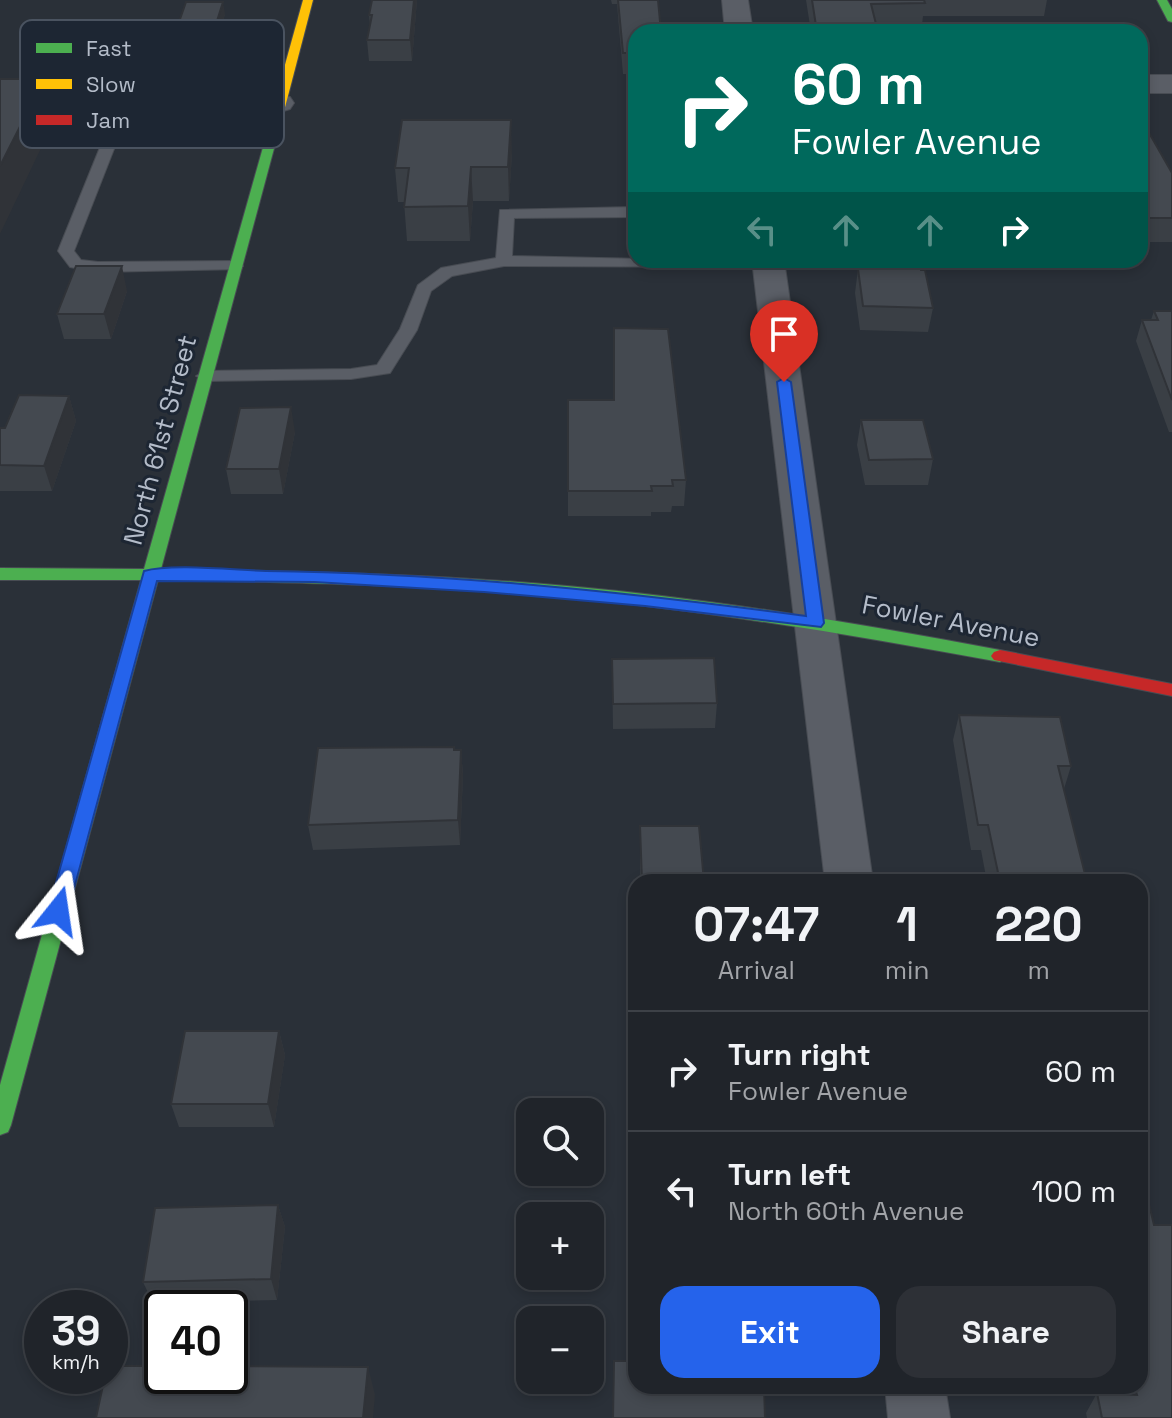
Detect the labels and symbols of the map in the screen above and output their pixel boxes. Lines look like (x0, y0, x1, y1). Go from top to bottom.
legend (20, 20, 284, 148)
text: Fast (86, 34, 132, 62)
text: Slow (86, 70, 136, 98)
text: Jam (86, 106, 130, 134)
pin (750, 300, 818, 382)
street label: North 61st Street (116, 331, 204, 549)
street label: Fowler Avenue (859, 587, 1043, 655)
position arrow (16, 869, 100, 953)
speed limit sign: 40 (144, 1290, 248, 1394)

